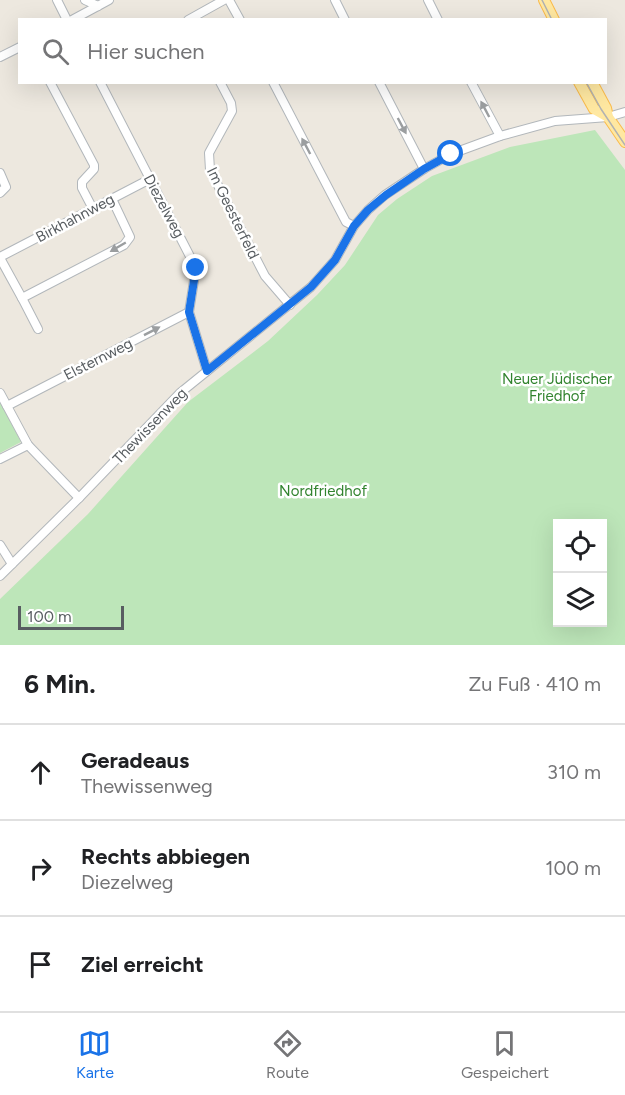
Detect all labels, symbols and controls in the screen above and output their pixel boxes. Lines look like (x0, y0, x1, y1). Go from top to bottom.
search box (18, 18, 607, 84)
icon: search (39, 35, 72, 68)
text: Hier suchen (87, 38, 205, 65)
one-way arrow (481, 101, 490, 118)
one-way arrow (397, 117, 406, 134)
one-way arrow (301, 138, 311, 155)
route start (437, 140, 463, 166)
street label: Im Geesterfeld (203, 164, 263, 262)
street label: Diezelweg (140, 171, 188, 241)
street label: Birkhahnweg (33, 190, 117, 246)
one-way arrow (110, 242, 126, 253)
route end (182, 254, 208, 280)
one-way arrow (144, 326, 161, 336)
street label: Elsternweg (61, 334, 135, 384)
park label: Neuer Jüdischer Friedhof (502, 370, 612, 405)
street label: Thewissenweg (109, 384, 191, 468)
park label: Nordfriedhof (279, 482, 367, 500)
map controls (553, 519, 607, 627)
button: locate (553, 519, 607, 573)
button: layers (553, 573, 607, 627)
scale bar (18, 603, 124, 630)
text: 100 m (27, 607, 72, 626)
text: 6 Min. (24, 668, 96, 700)
text: Zu Fuß · 410 m (469, 672, 601, 696)
text: Geradeaus (81, 747, 189, 774)
icon: ahead (24, 756, 57, 789)
text: 310 m (547, 760, 601, 784)
text: Thewissenweg (81, 774, 213, 798)
text: Rechts abbiegen (81, 843, 250, 870)
icon: right (24, 852, 57, 885)
text: 100 m (545, 856, 601, 880)
text: Diezelweg (81, 870, 174, 894)
icon: arrive (24, 948, 57, 981)
text: Ziel erreicht (81, 951, 204, 978)
tab: Karte (76, 1027, 114, 1082)
tab: Route (266, 1027, 309, 1082)
tab: Gespeichert (461, 1027, 549, 1082)

